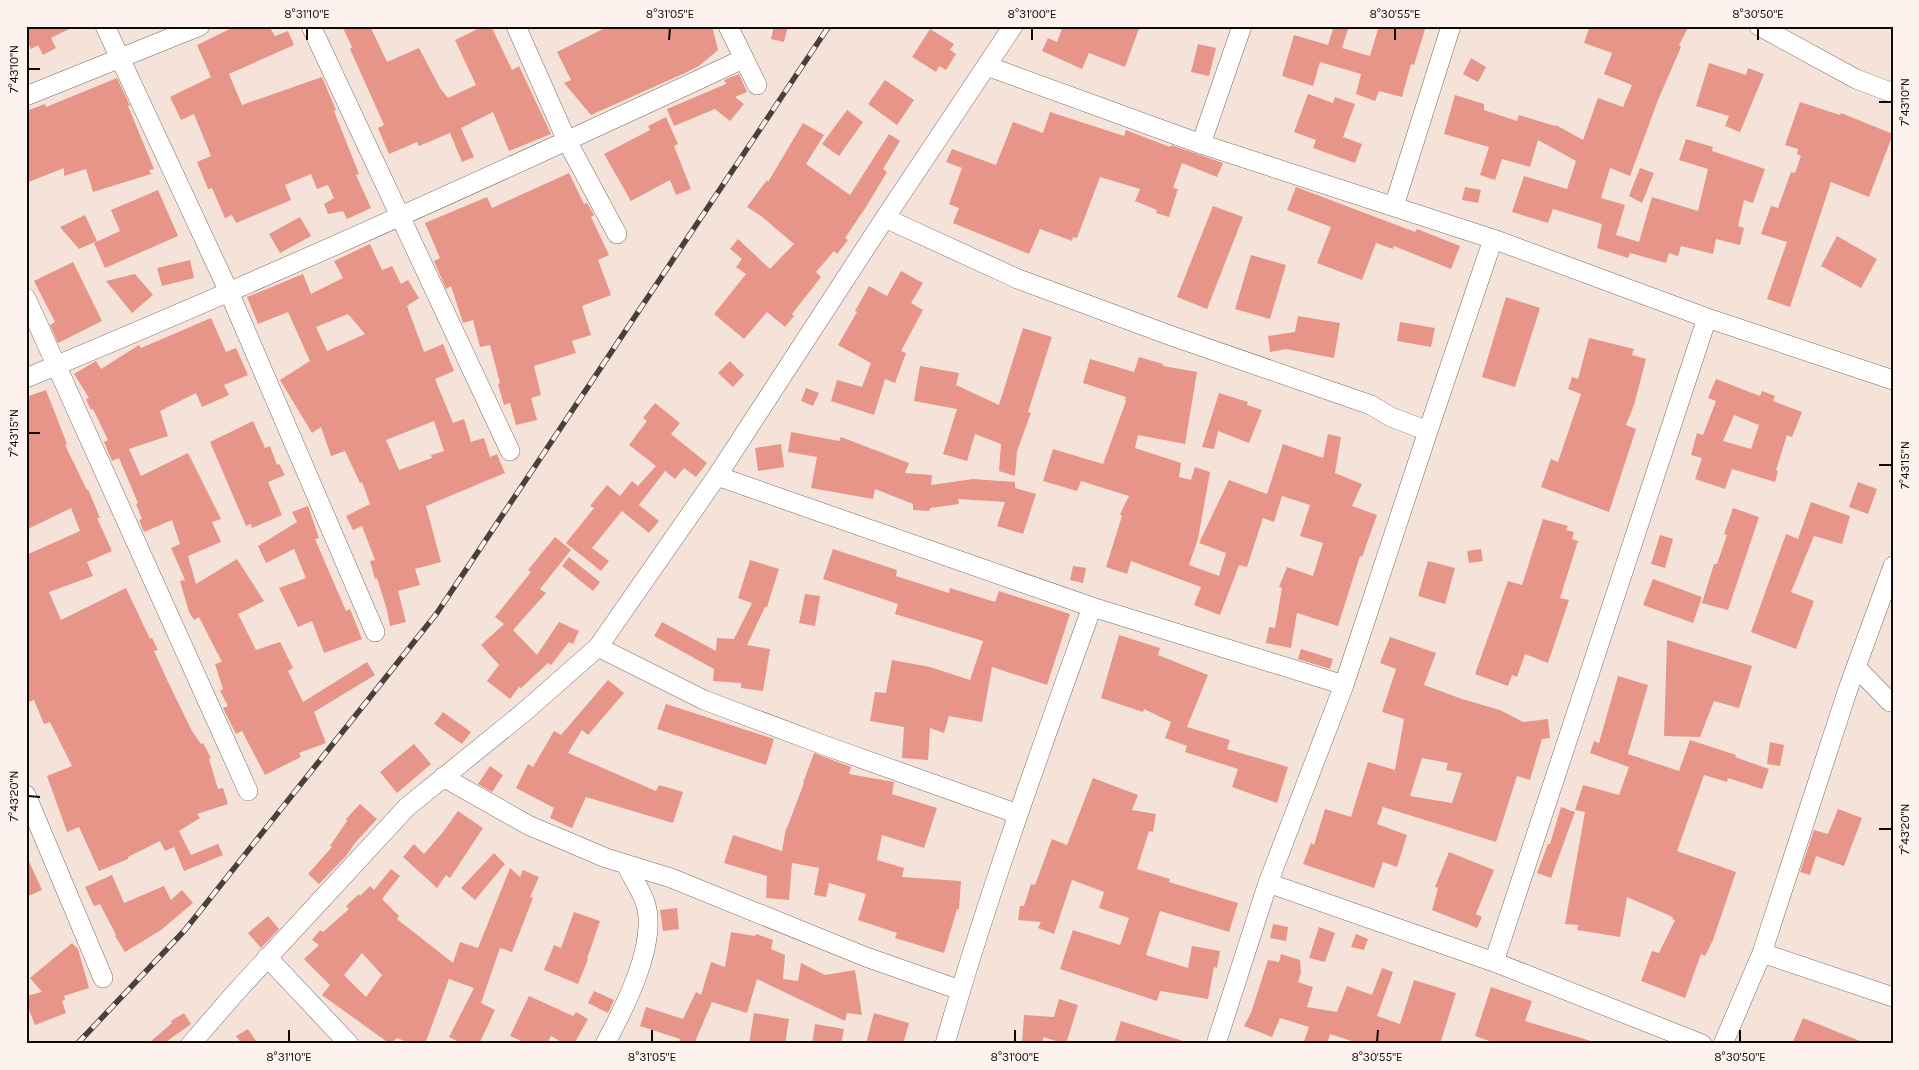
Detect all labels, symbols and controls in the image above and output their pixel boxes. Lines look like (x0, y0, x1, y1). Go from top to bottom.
text: 8°31'10"E (284, 7, 330, 21)
text: 8°31'05"E (646, 7, 694, 21)
text: 8°31'00"E (1008, 7, 1056, 21)
text: 8°30'55"E (1369, 7, 1421, 21)
text: 8°30'50"E (1732, 7, 1784, 21)
text: 7°43'10"N (7, 45, 21, 93)
text: 7°43'10"N (1898, 78, 1912, 126)
text: 7°43'15"N (7, 409, 21, 457)
text: 7°43'15"N (1898, 441, 1912, 489)
text: 7°43'20"N (7, 770, 21, 822)
text: 7°43'20"N (1898, 803, 1912, 855)
text: 8°31'10"E (266, 1050, 312, 1064)
text: 8°31'05"E (628, 1050, 676, 1064)
text: 8°31'00"E (991, 1050, 1039, 1064)
text: 8°30'55"E (1351, 1050, 1403, 1064)
text: 8°30'50"E (1714, 1050, 1766, 1064)

